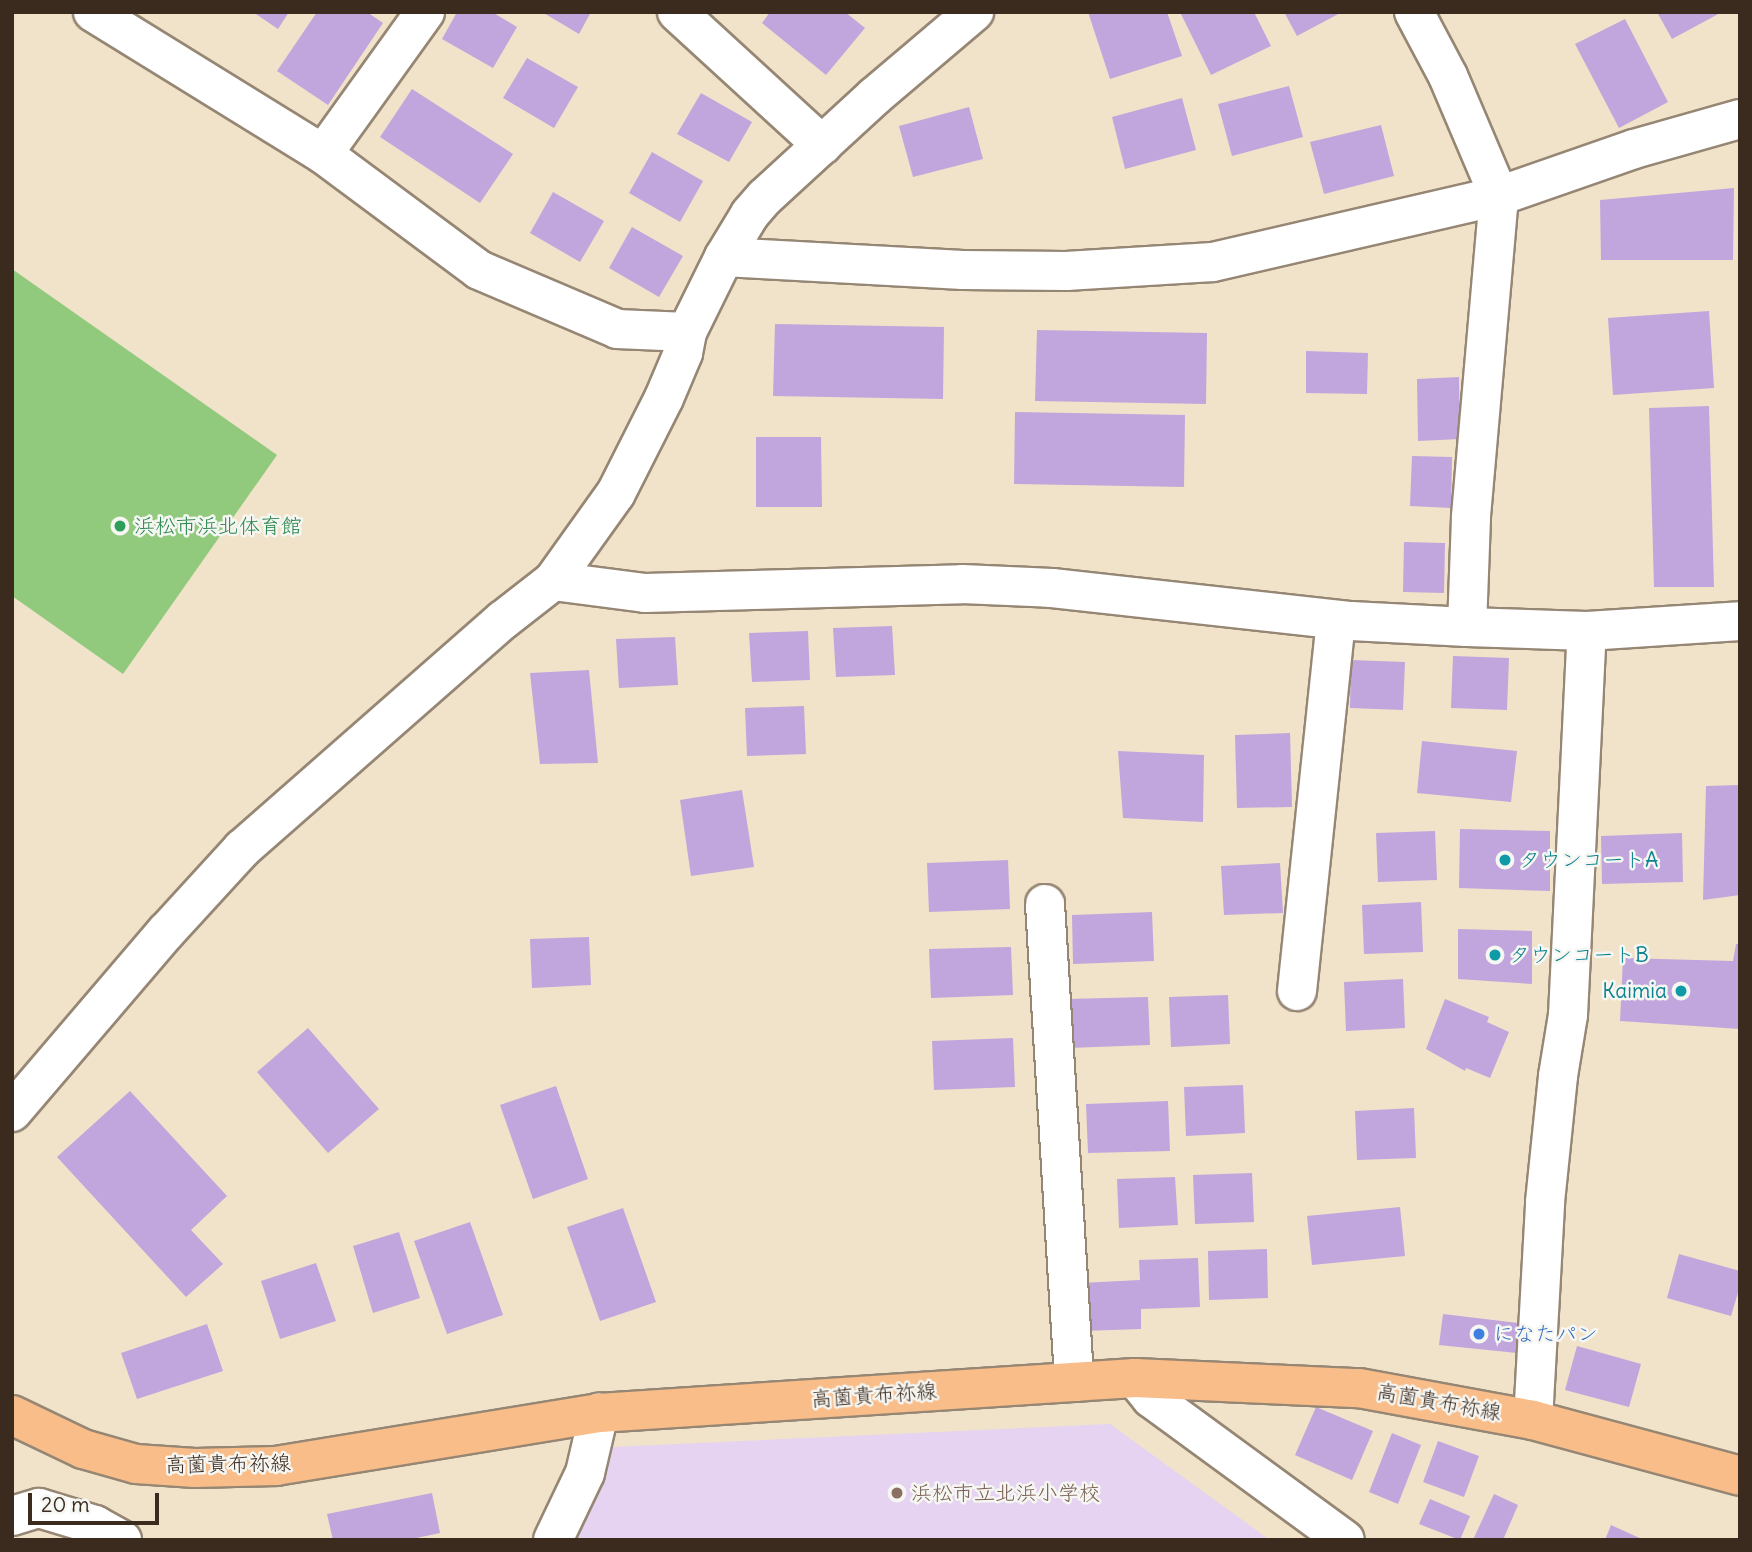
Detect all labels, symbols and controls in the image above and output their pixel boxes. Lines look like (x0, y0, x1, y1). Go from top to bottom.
place label: 浜松市浜北体育館 (134, 513, 302, 539)
marker: 浜松市浜北体育館 (112, 518, 128, 534)
place label: タウンコートA (1519, 847, 1658, 873)
marker: タウンコートA (1497, 852, 1513, 868)
place label: タウンコートB (1509, 942, 1649, 968)
marker: タウンコートB (1487, 947, 1503, 963)
place label: Kaimia (1602, 978, 1667, 1004)
marker: Kaimia (1673, 983, 1689, 999)
place label: になたパン (1493, 1321, 1598, 1347)
marker: になたパン (1471, 1326, 1487, 1342)
street label: 高薗貴布祢線 (810, 1378, 938, 1412)
street label: 高薗貴布祢線 (1375, 1379, 1503, 1425)
street label: 高薗貴布祢線 (165, 1450, 291, 1478)
scale bar (32, 1478, 163, 1522)
place label: 浜松市立北浜小学校 (911, 1480, 1100, 1506)
marker: 浜松市立北浜小学校 (889, 1485, 905, 1501)
text: 20 m (41, 1491, 90, 1518)

